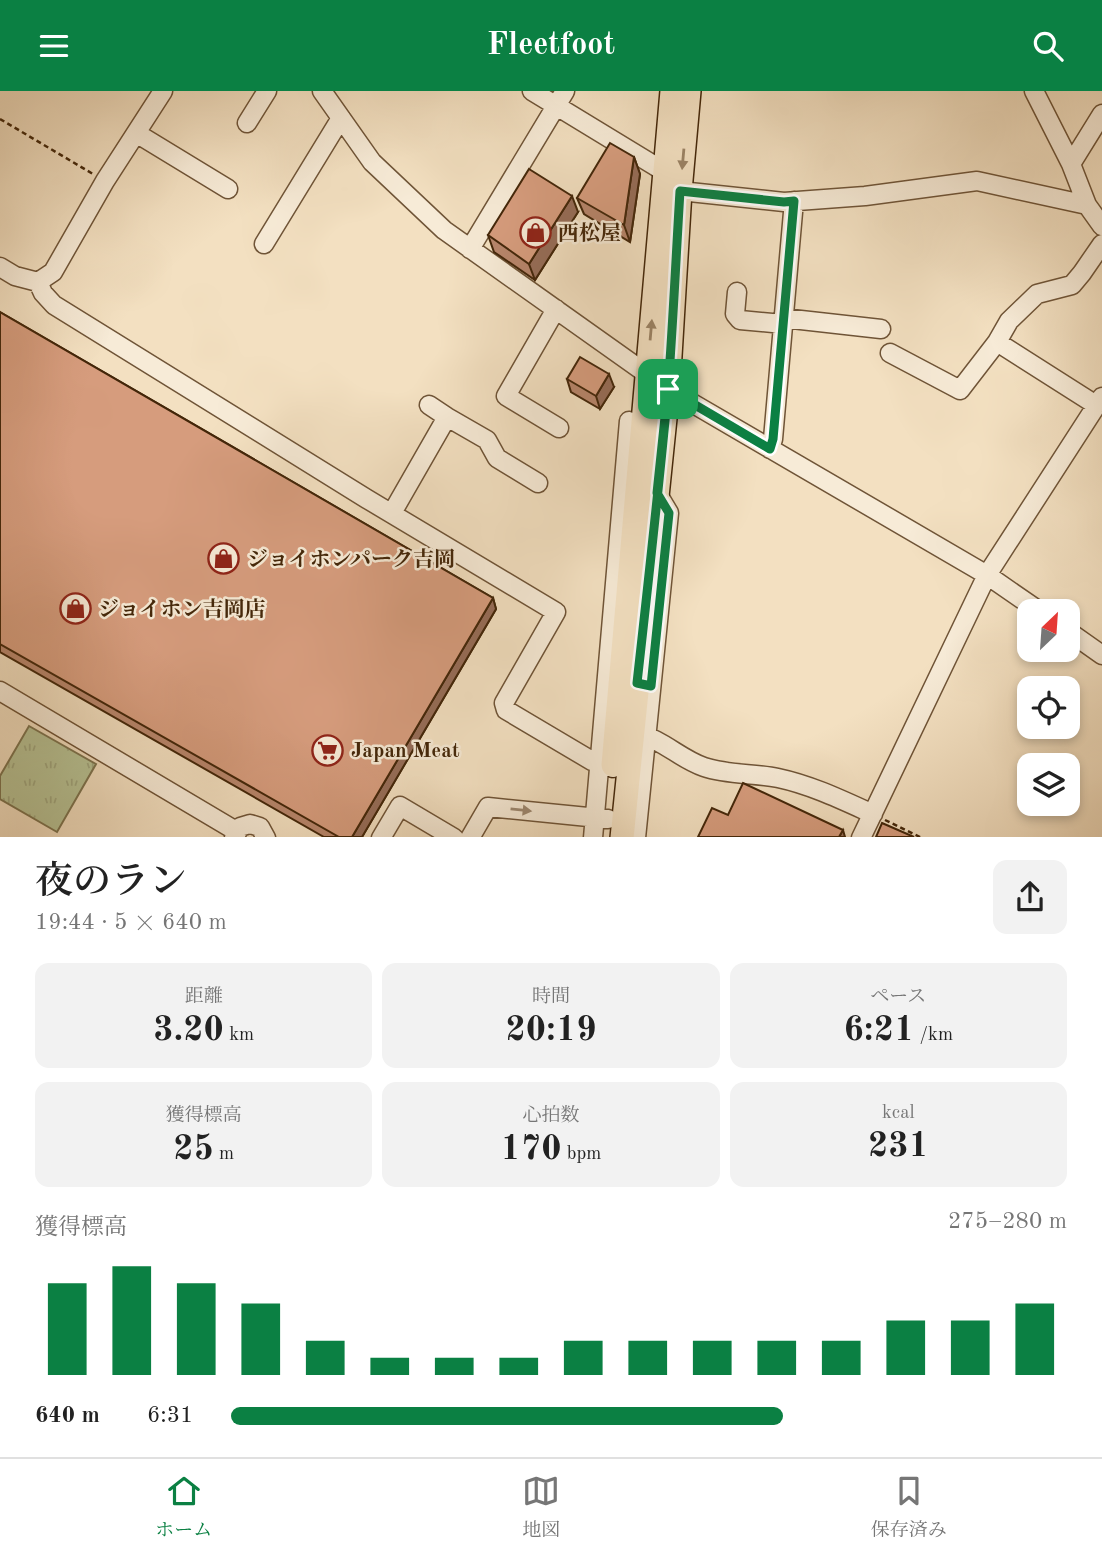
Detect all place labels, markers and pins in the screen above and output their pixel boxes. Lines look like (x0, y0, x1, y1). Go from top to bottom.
shop icon: 西松屋 (518, 216, 552, 250)
place label: 西松屋 (558, 222, 621, 245)
pin (638, 359, 698, 419)
shop icon: ジョイホンパーク吉岡 (207, 542, 241, 576)
place label: ジョイホンパーク吉岡 (247, 548, 455, 571)
shop icon: ジョイホン吉岡店 (58, 592, 92, 626)
place label: ジョイホン吉岡店 (98, 598, 266, 621)
supermarket icon: Japan Meat (311, 733, 345, 767)
place label: Japan Meat (351, 741, 460, 762)

